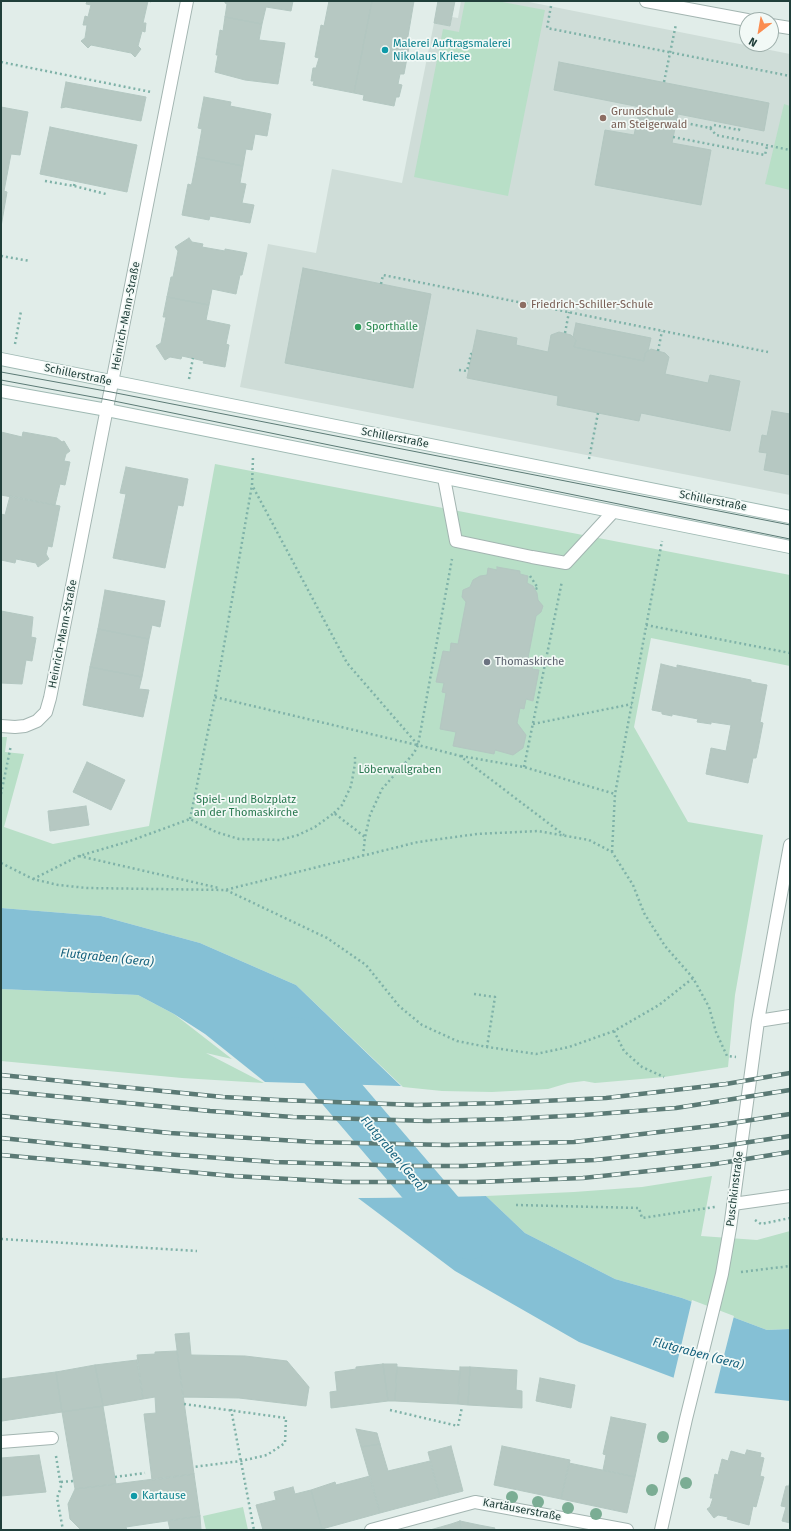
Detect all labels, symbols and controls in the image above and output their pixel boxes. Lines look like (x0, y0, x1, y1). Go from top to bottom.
north arrow (739, 12, 779, 52)
text: N (747, 34, 760, 49)
place label: Malerei Auftragsmalerei Nikolaus Kriese (393, 37, 511, 63)
marker: Malerei Auftragsmalerei Nikolaus Kriese (380, 45, 390, 55)
place label: Grundschule am Steigerwald (611, 105, 687, 131)
marker: Grundschule am Steigerwald (598, 113, 608, 123)
street label: Heinrich-Mann-Straße (109, 261, 143, 371)
place label: Friedrich-Schiller-Schule (531, 298, 653, 312)
marker: Friedrich-Schiller-Schule (518, 300, 528, 310)
place label: Sporthalle (366, 320, 418, 334)
marker: Sporthalle (353, 322, 363, 332)
street label: Schillerstraße (43, 361, 113, 389)
street label: Schillerstraße (360, 425, 430, 451)
street label: Schillerstraße (678, 488, 748, 514)
street label: Heinrich-Mann-Straße (46, 579, 80, 689)
place label: Thomaskirche (495, 655, 564, 669)
marker: Thomaskirche (482, 657, 492, 667)
park label: Löberwallgraben (358, 763, 442, 777)
park label: Spiel- und Bolzplatz an der Thomaskirche (194, 793, 298, 819)
water label: Flutgraben (Gera) (60, 946, 154, 970)
water label: Flutgraben (Gera) (357, 1113, 429, 1195)
street label: Puschkinstraße (724, 1150, 746, 1228)
water label: Flutgraben (Gera) (651, 1335, 745, 1373)
place label: Kartause (142, 1489, 186, 1503)
marker: Kartause (129, 1491, 139, 1501)
street label: Kartäuserstraße (482, 1496, 562, 1524)

